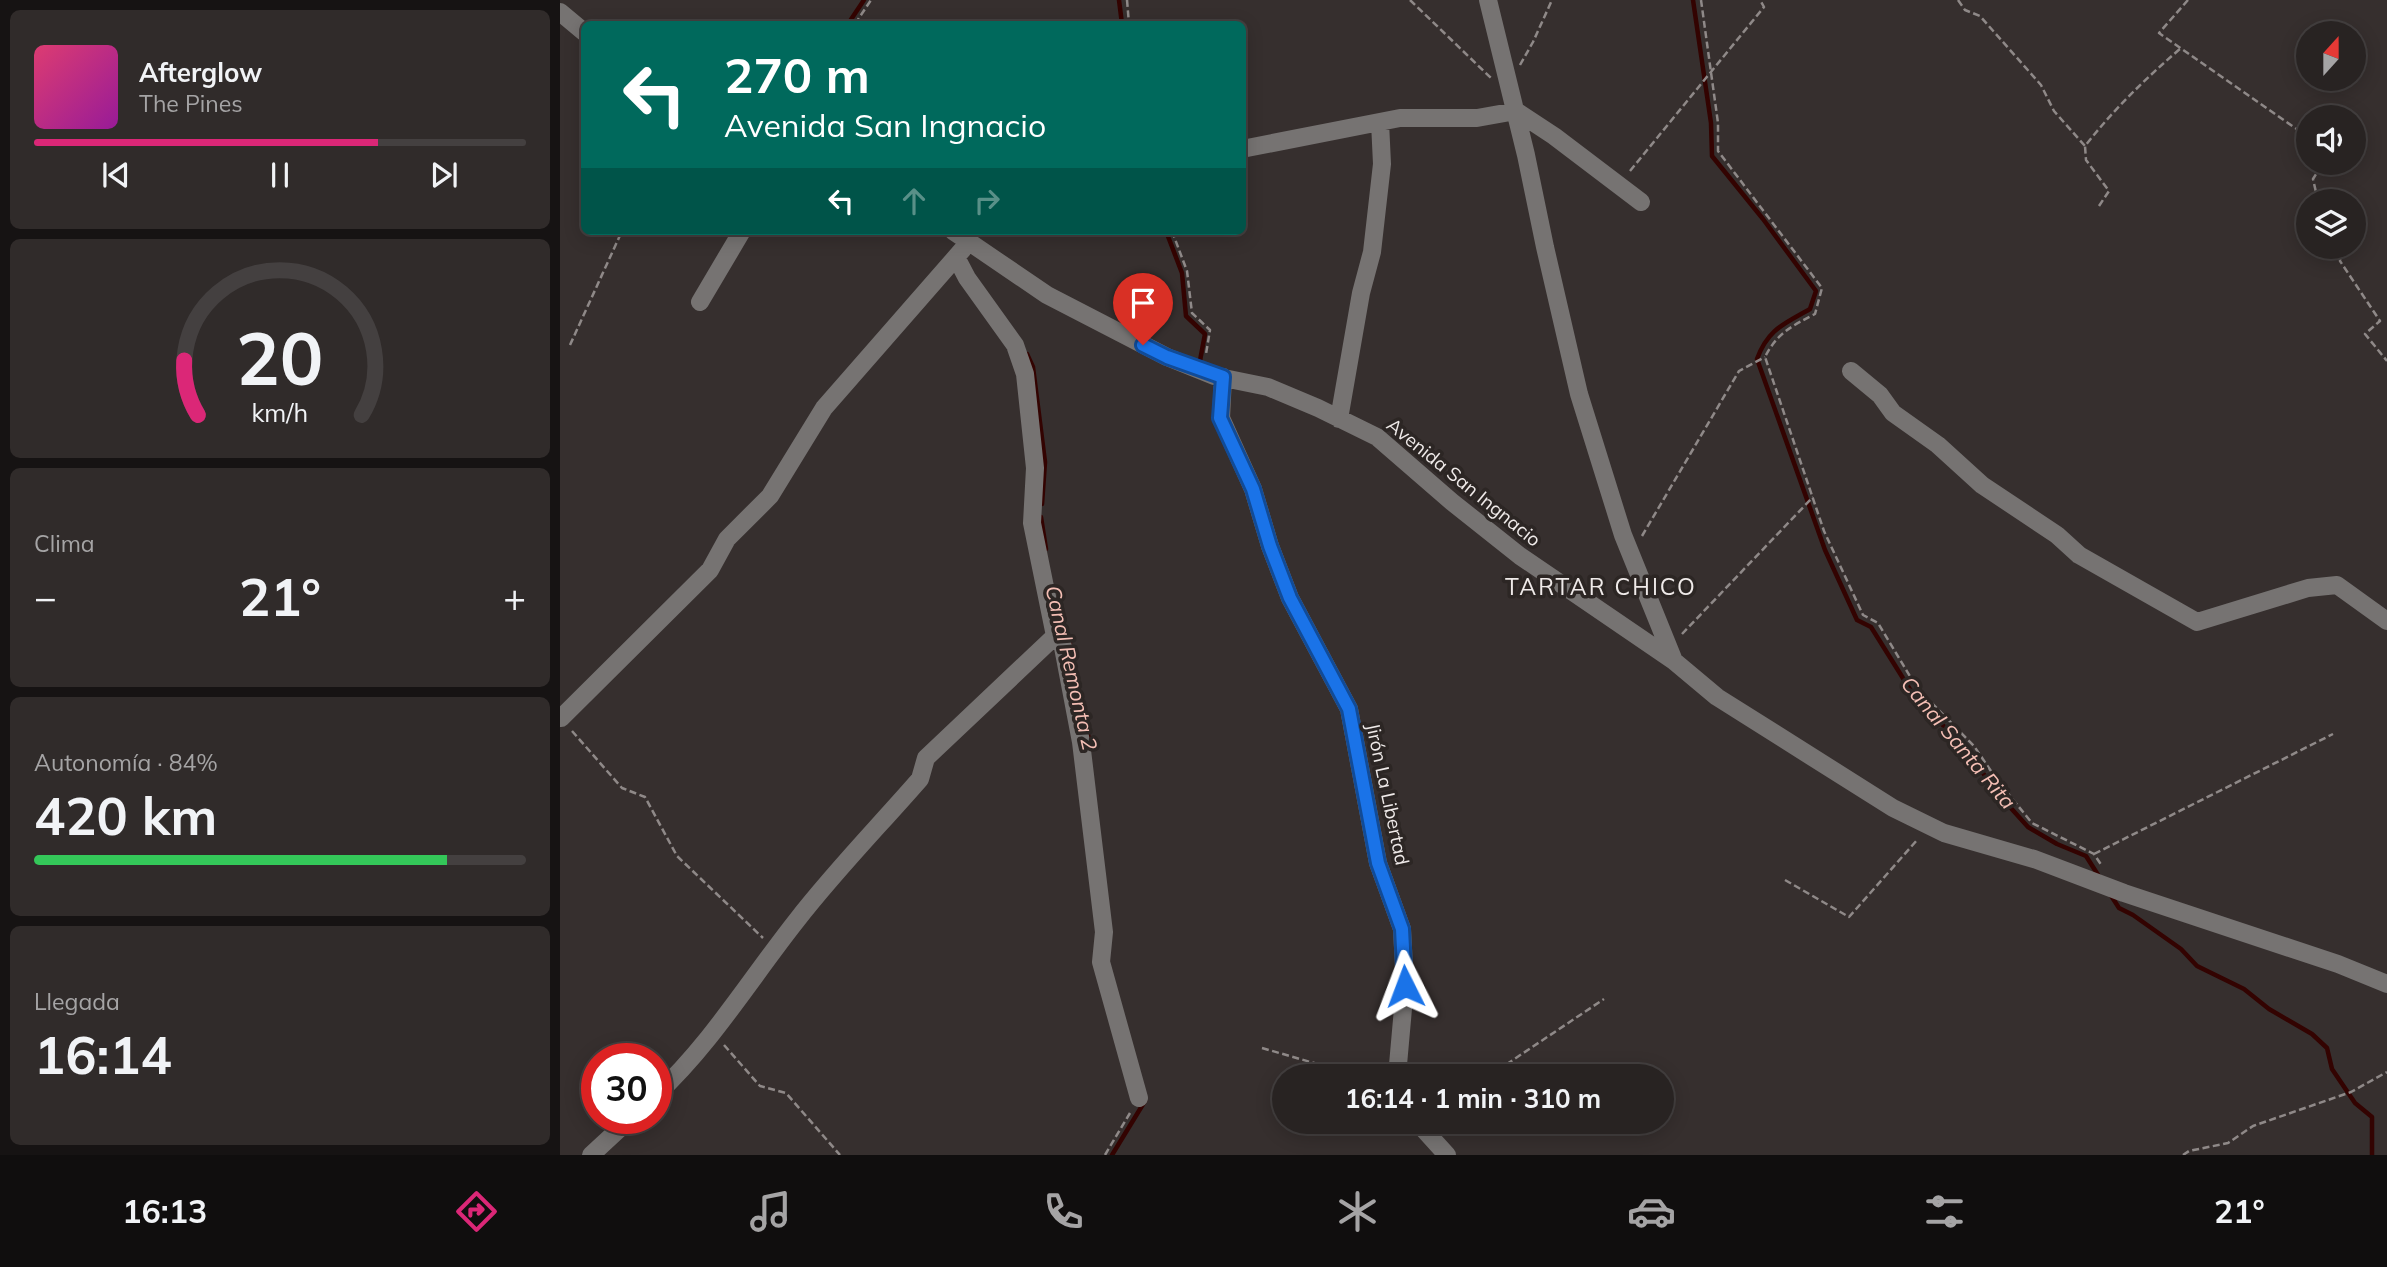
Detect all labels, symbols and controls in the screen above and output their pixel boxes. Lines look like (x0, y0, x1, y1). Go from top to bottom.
north arrow (2296, 21, 2366, 91)
map controls (2296, 21, 2366, 259)
text: 270 m (724, 44, 870, 105)
icon: left (609, 49, 700, 140)
text: Afterglow (139, 56, 262, 89)
text: The Pines (139, 89, 243, 118)
text: Avenida San Ingnacio (724, 105, 1046, 145)
button: sound (2296, 105, 2366, 175)
icon: previous (97, 156, 135, 194)
icon: pause (261, 156, 299, 194)
icon: next (425, 156, 463, 194)
icon: left (822, 182, 860, 220)
icon: ahead (895, 182, 933, 220)
icon: right (968, 182, 1006, 220)
button: layers (2296, 189, 2366, 259)
pin (1113, 273, 1173, 345)
icon: arrive (1124, 284, 1162, 322)
text: 20 (236, 312, 324, 403)
text: km/h (252, 396, 308, 427)
street label: Avenida San Ingnacio (1382, 412, 1546, 552)
text: Clima (34, 529, 95, 558)
text: 21° (239, 564, 321, 629)
district label: TARTAR CHICO (1505, 572, 1697, 601)
text: − (34, 573, 57, 621)
text: + (503, 573, 526, 621)
water label: Canal Remonta 2 (1040, 583, 1104, 753)
water label: Canal Santa Rita (1896, 671, 2022, 814)
street label: Jirón La Libertad (1361, 721, 1415, 867)
text: Autonomía · 84% (34, 748, 218, 777)
text: 420 km (34, 783, 217, 848)
position arrow (1368, 949, 1442, 1023)
text: Llegada (34, 987, 120, 1016)
text: 16:14 (34, 1022, 172, 1087)
speed limit sign: 30 (581, 1043, 672, 1134)
text: 16:14 · 1 min · 310 m (1345, 1082, 1601, 1115)
icon: directions (452, 1187, 501, 1236)
icon: music (746, 1187, 795, 1236)
icon: phone (1039, 1187, 1088, 1236)
icon: climate (1333, 1187, 1382, 1236)
icon: car (1627, 1187, 1676, 1236)
icon: filters (1920, 1187, 1969, 1236)
text: 16:13 (122, 1191, 207, 1231)
text: 21° (2214, 1191, 2265, 1231)

